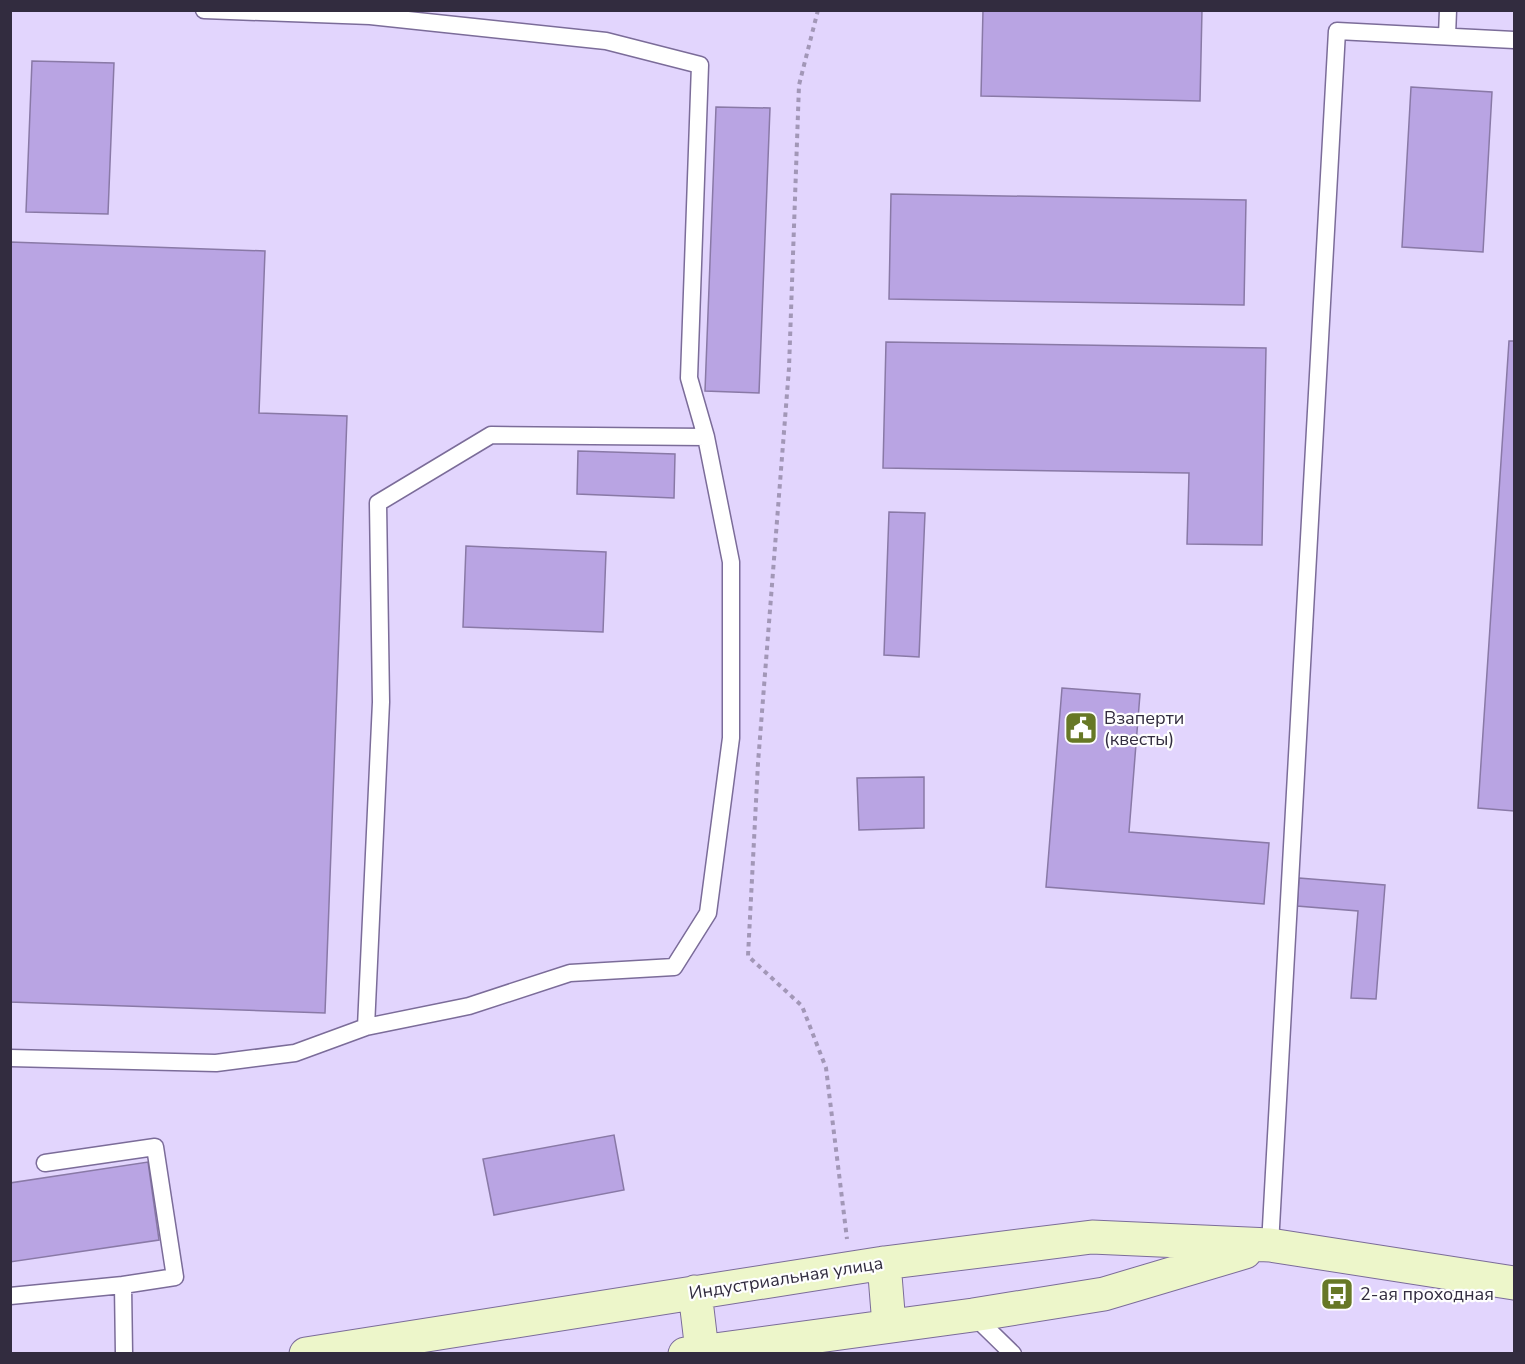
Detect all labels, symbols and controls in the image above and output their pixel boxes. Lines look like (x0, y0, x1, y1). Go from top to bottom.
place label: Взаперти (квесты) (1104, 706, 1184, 751)
public building icon: Взаперти (квесты) (1063, 710, 1099, 746)
street label: Индустриальная улица (687, 1251, 885, 1305)
bus stop icon: 2-ая проходная (1319, 1276, 1355, 1312)
place label: 2-ая проходная (1360, 1282, 1494, 1306)

